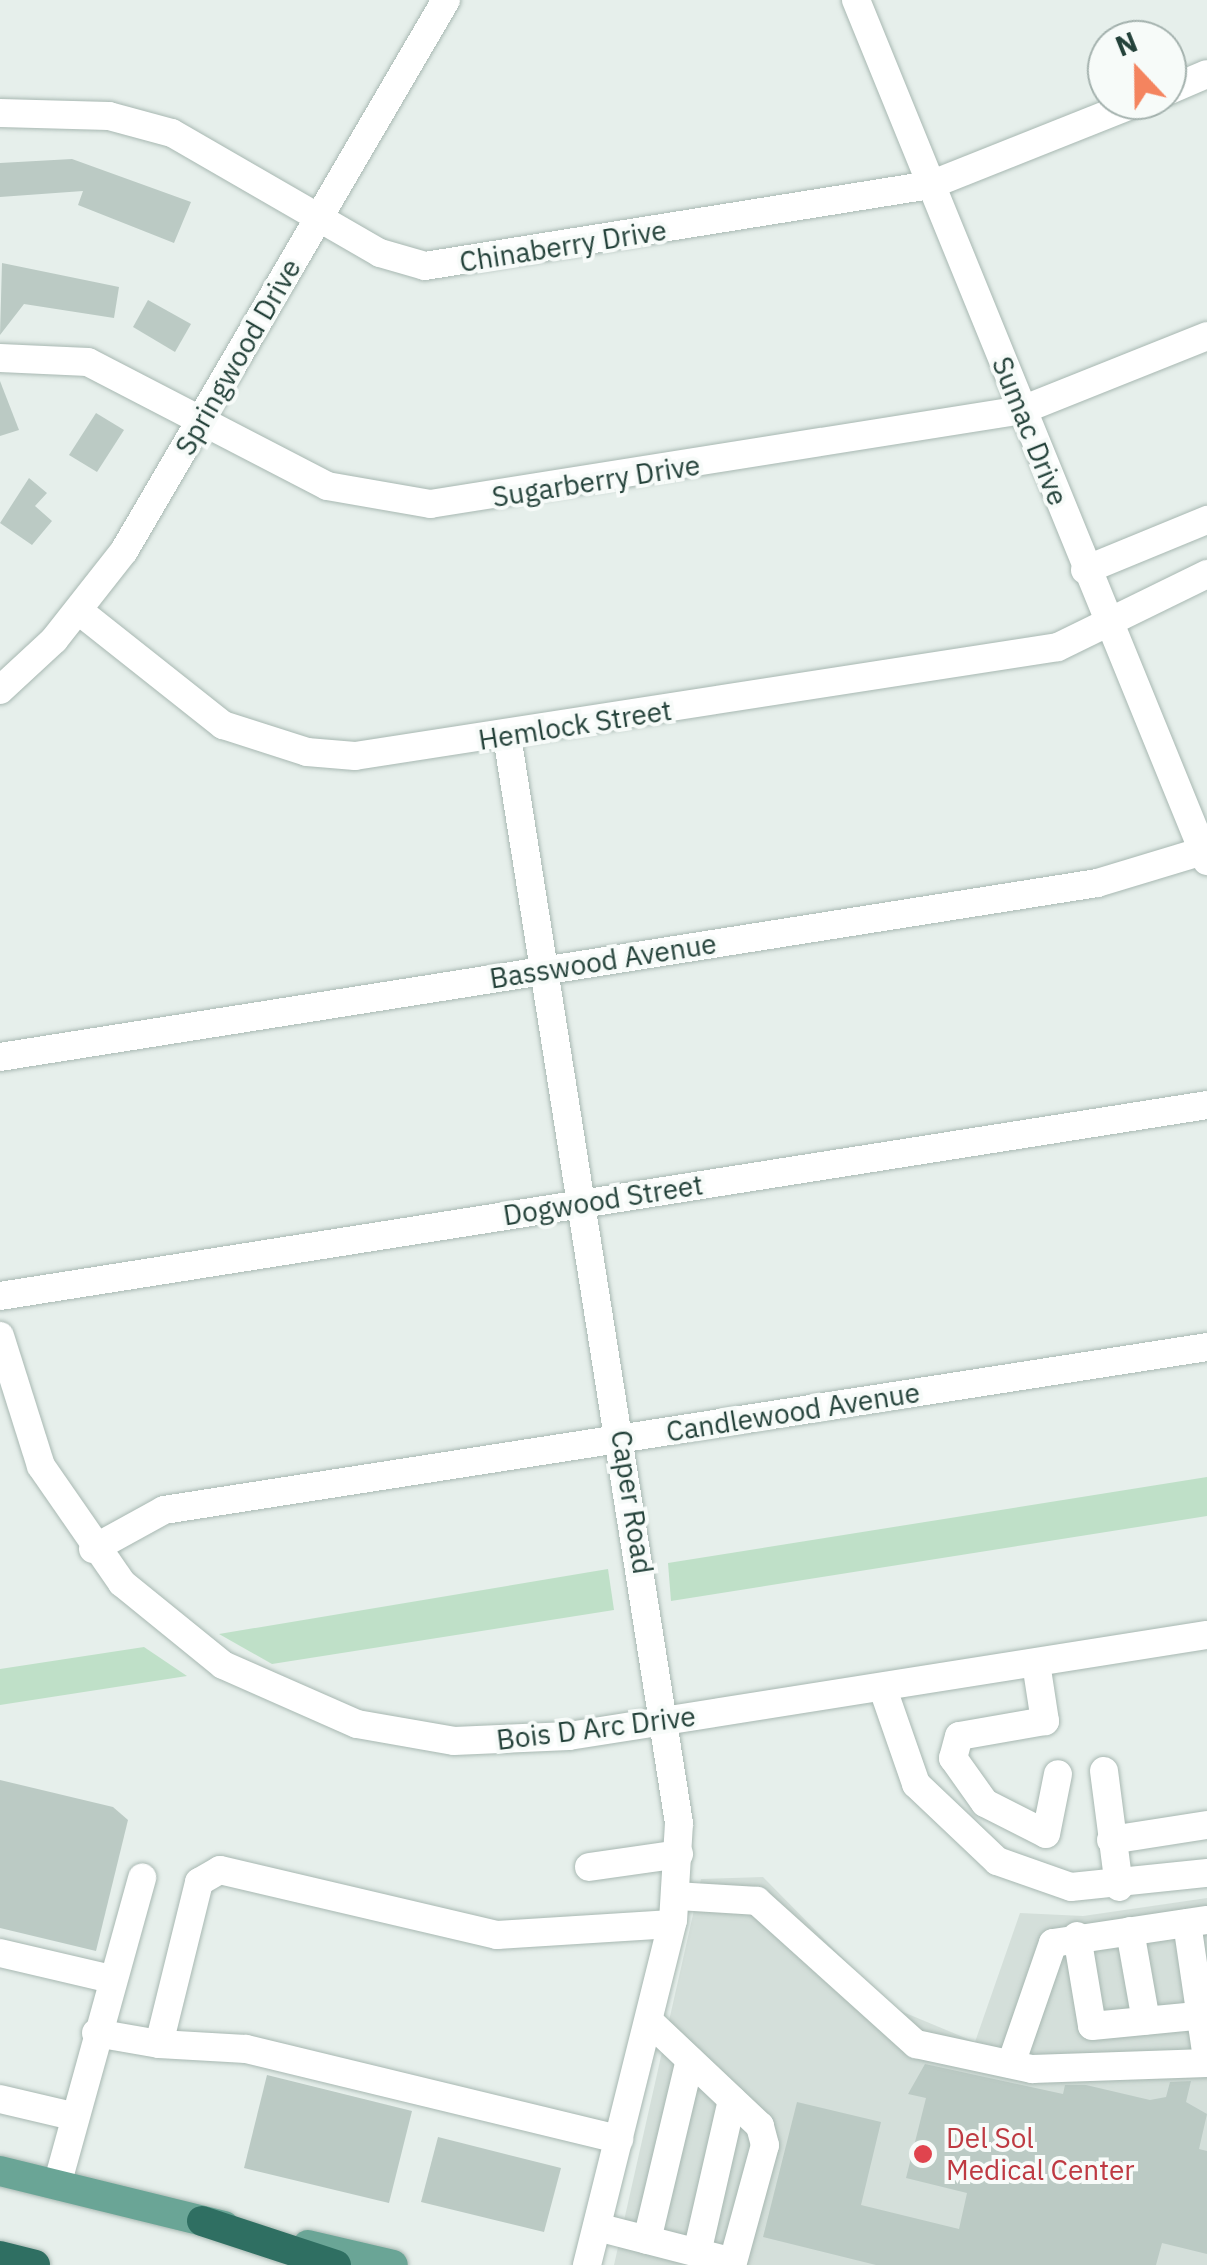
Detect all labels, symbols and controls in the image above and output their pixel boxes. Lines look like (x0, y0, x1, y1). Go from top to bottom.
north arrow (1087, 20, 1187, 120)
text: N (1110, 23, 1143, 65)
street label: Chinaberry Drive (457, 213, 669, 279)
street label: Springwood Drive (168, 253, 308, 461)
street label: Sumac Drive (985, 352, 1075, 510)
street label: Sugarberry Drive (490, 448, 702, 514)
street label: Hemlock Street (476, 693, 674, 757)
street label: Basswood Avenue (487, 926, 719, 996)
street label: Dogwood Street (501, 1168, 705, 1232)
street label: Candlewood Avenue (664, 1375, 922, 1449)
street label: Caper Road (604, 1428, 660, 1576)
street label: Bois D Arc Drive (495, 1699, 697, 1757)
place label: Del Sol Medical Center (946, 2121, 1135, 2187)
marker: Del Sol Medical Center (910, 2141, 936, 2167)

